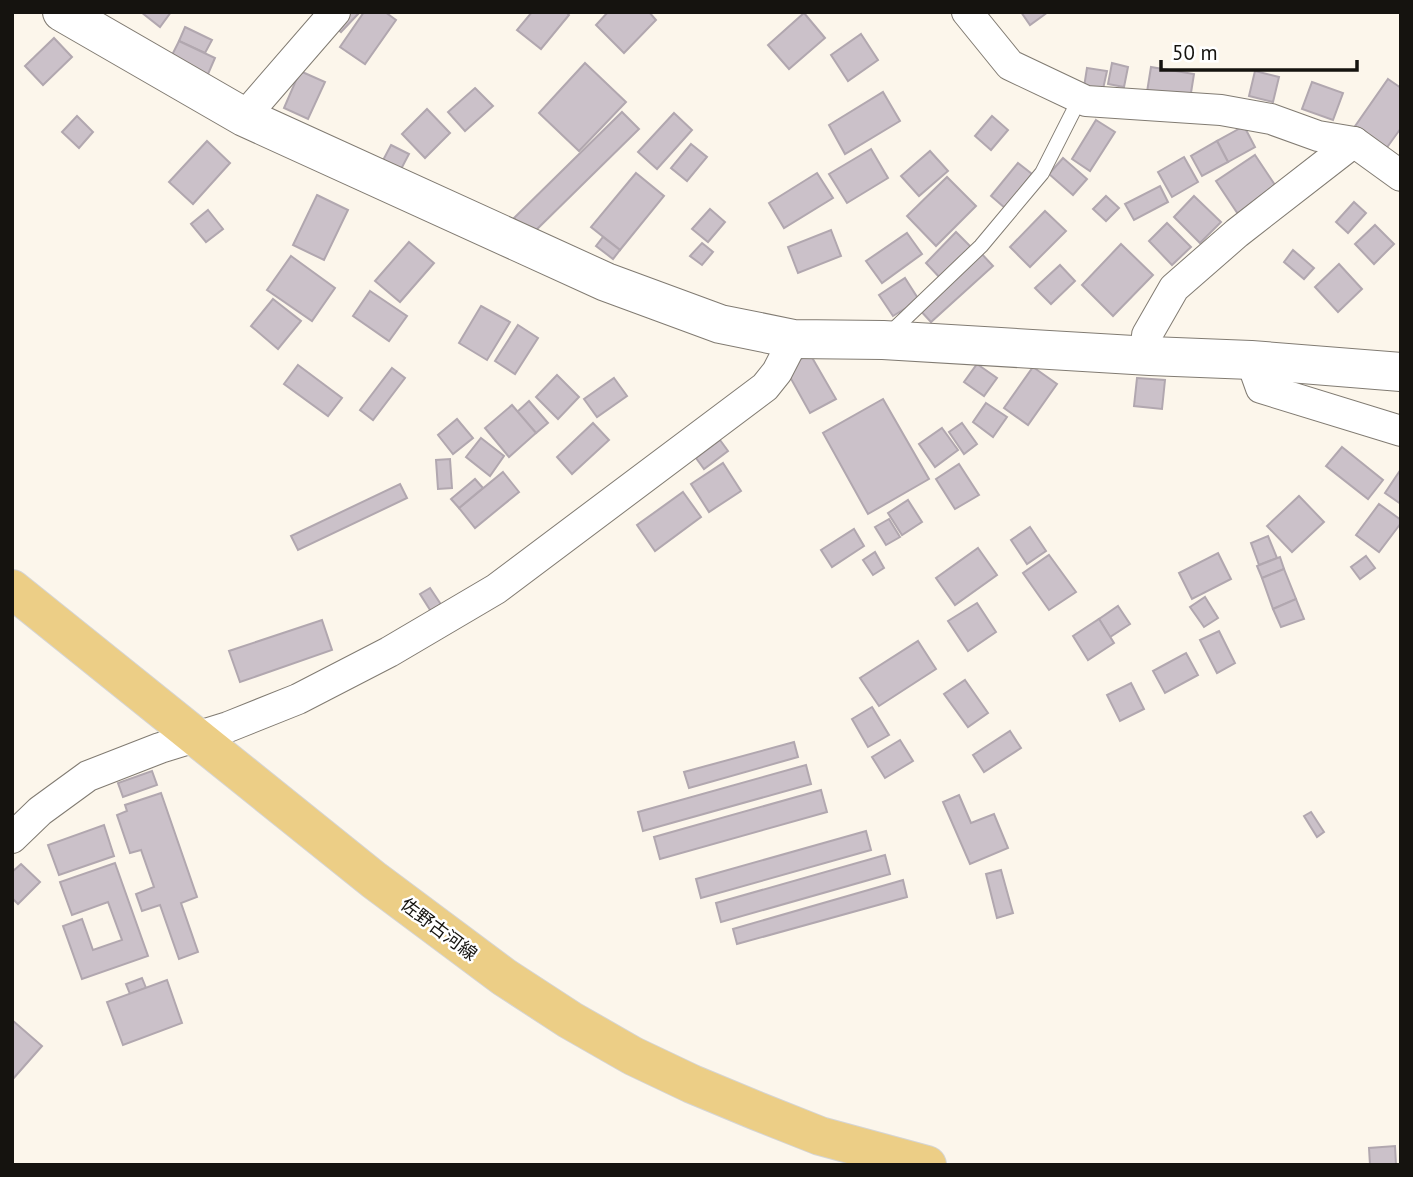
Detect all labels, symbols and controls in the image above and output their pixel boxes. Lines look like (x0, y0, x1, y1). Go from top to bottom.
scale bar (1161, 28, 1357, 72)
text: 50 m (1172, 39, 1218, 66)
street label: 佐野古河線 (396, 893, 482, 965)

